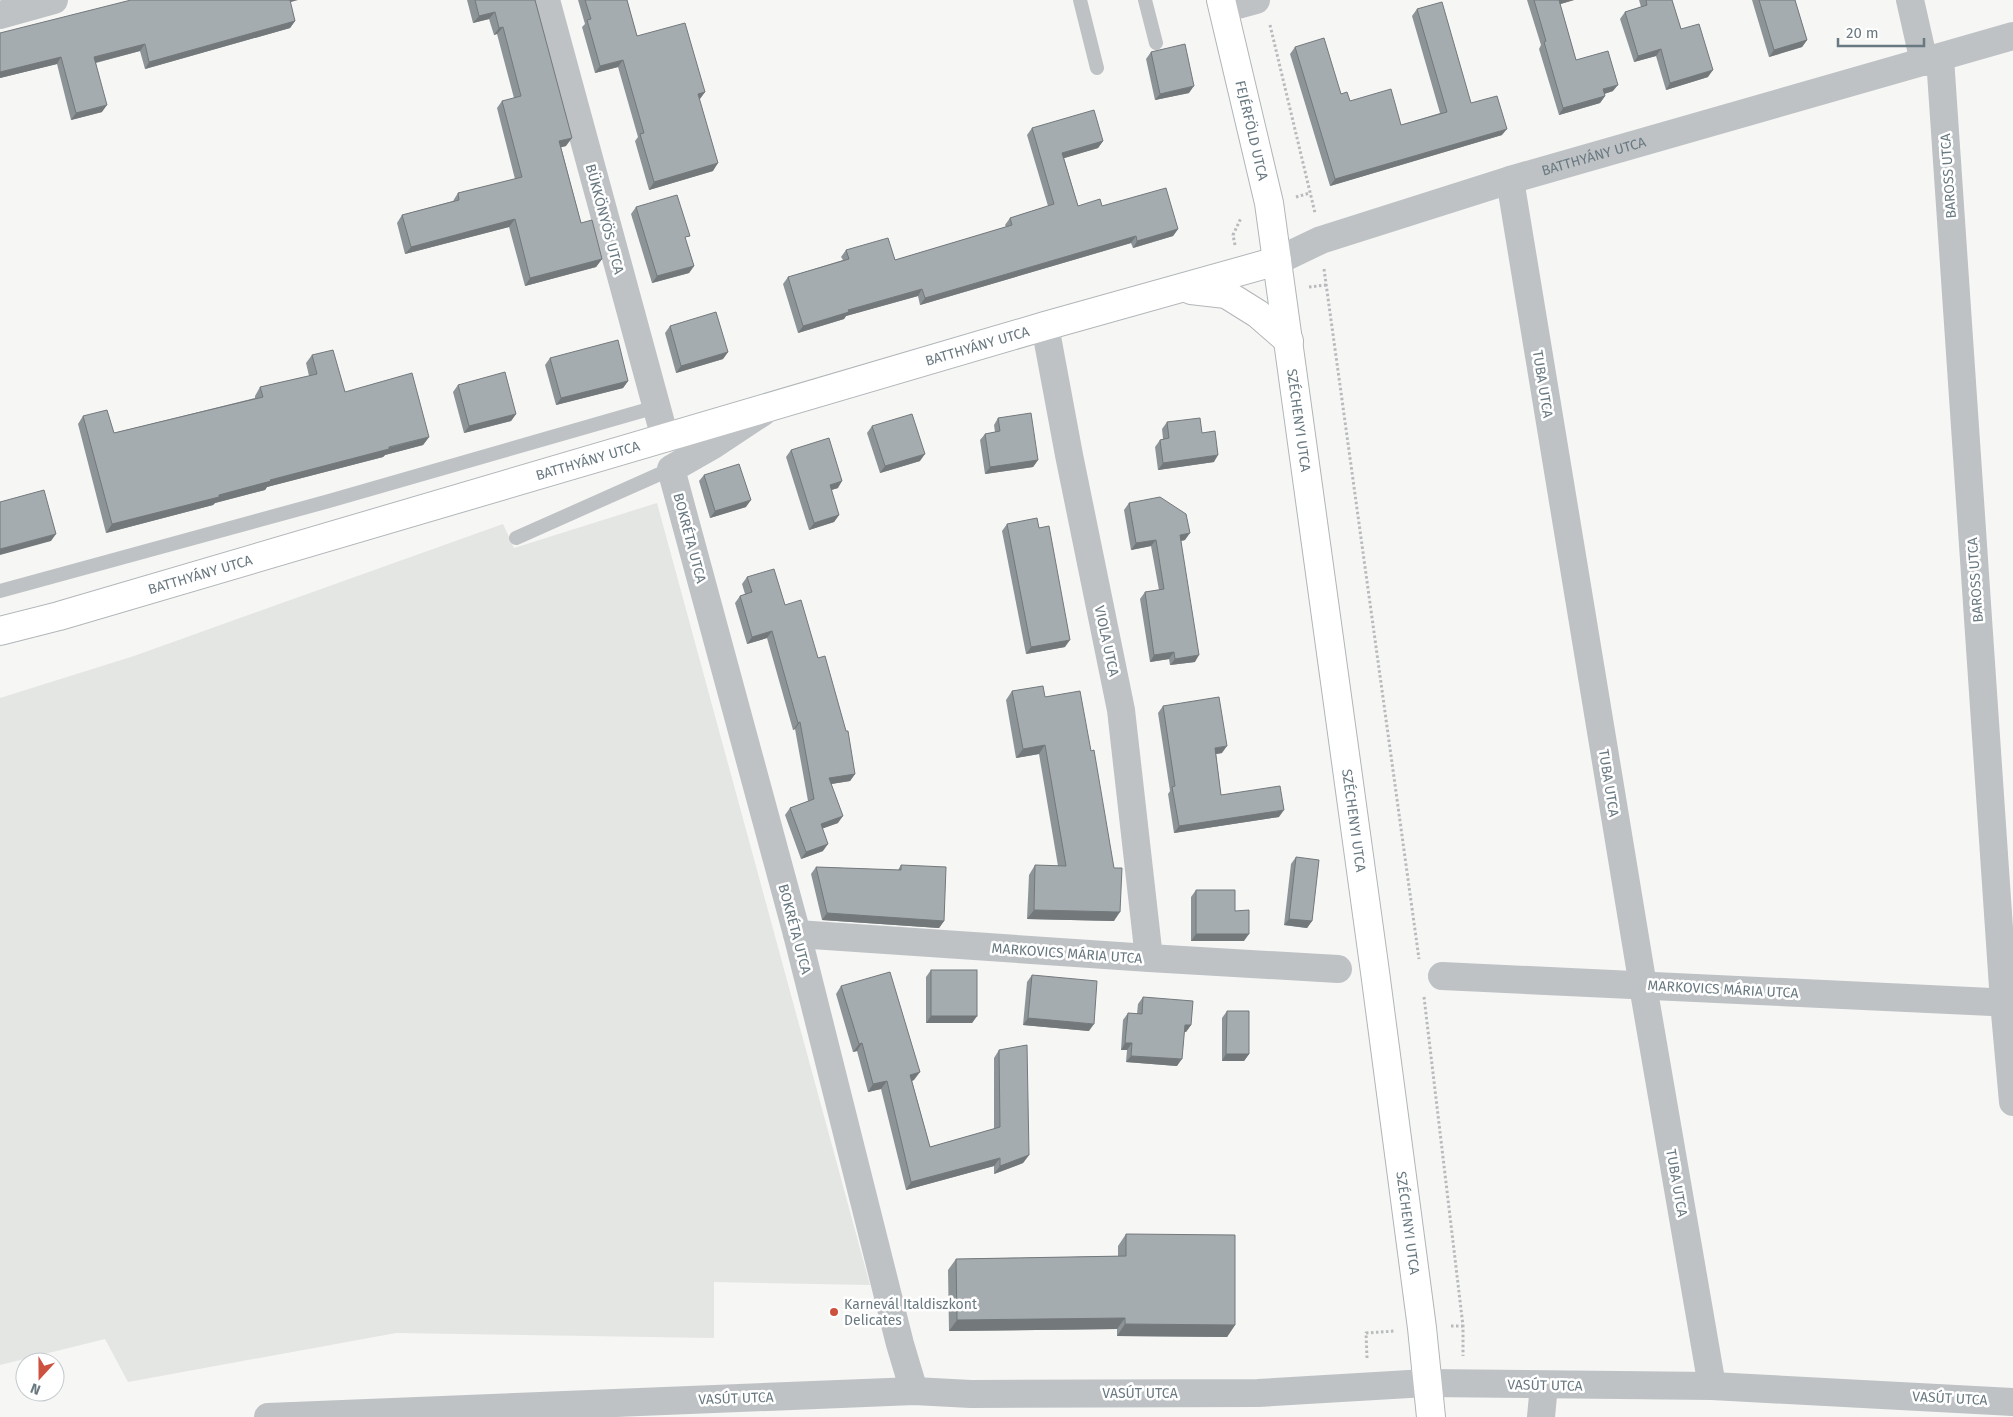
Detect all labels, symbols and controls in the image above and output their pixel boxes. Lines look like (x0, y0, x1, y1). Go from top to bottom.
scale bar (1838, 15, 1924, 47)
text: 20 m (1846, 24, 1879, 42)
street label: FEJÉRFÖLD UTCA (1231, 79, 1271, 182)
street label: BAROSS UTCA (1937, 133, 1960, 219)
street label: BATTHYÁNY UTCA (1540, 134, 1648, 180)
street label: BÜKKÖNYÖS UTCA (582, 162, 628, 276)
street label: BATTHYÁNY UTCA (923, 323, 1031, 370)
street label: TUBA UTCA (1529, 349, 1556, 419)
street label: SZÉCHENYI UTCA (1283, 368, 1314, 473)
street label: BATTHYÁNY UTCA (534, 438, 642, 484)
street label: BOKRÉTA UTCA (669, 491, 711, 585)
street label: BAROSS UTCA (1964, 537, 1987, 623)
street label: BATTHYÁNY UTCA (146, 552, 254, 598)
street label: VIOLA UTCA (1091, 604, 1122, 678)
street label: TUBA UTCA (1595, 748, 1622, 818)
street label: SZÉCHENYI UTCA (1338, 768, 1369, 873)
street label: BOKRÉTA UTCA (774, 882, 816, 976)
street label: MARKOVICS MÁRIA UTCA (991, 939, 1143, 967)
street label: MARKOVICS MÁRIA UTCA (1647, 976, 1799, 1002)
street label: TUBA UTCA (1662, 1148, 1691, 1218)
street label: SZÉCHENYI UTCA (1392, 1170, 1423, 1276)
place label: Karnevál Italdiszkont Delicates (844, 1296, 978, 1329)
marker: Karnevál Italdiszkont Delicates (828, 1306, 840, 1318)
north arrow (15, 1352, 65, 1402)
street label: VASÚT UTCA (1507, 1375, 1583, 1395)
text: N (28, 1379, 43, 1398)
street label: VASÚT UTCA (1102, 1384, 1178, 1402)
street label: VASÚT UTCA (1912, 1387, 1988, 1409)
street label: VASÚT UTCA (698, 1388, 774, 1408)

